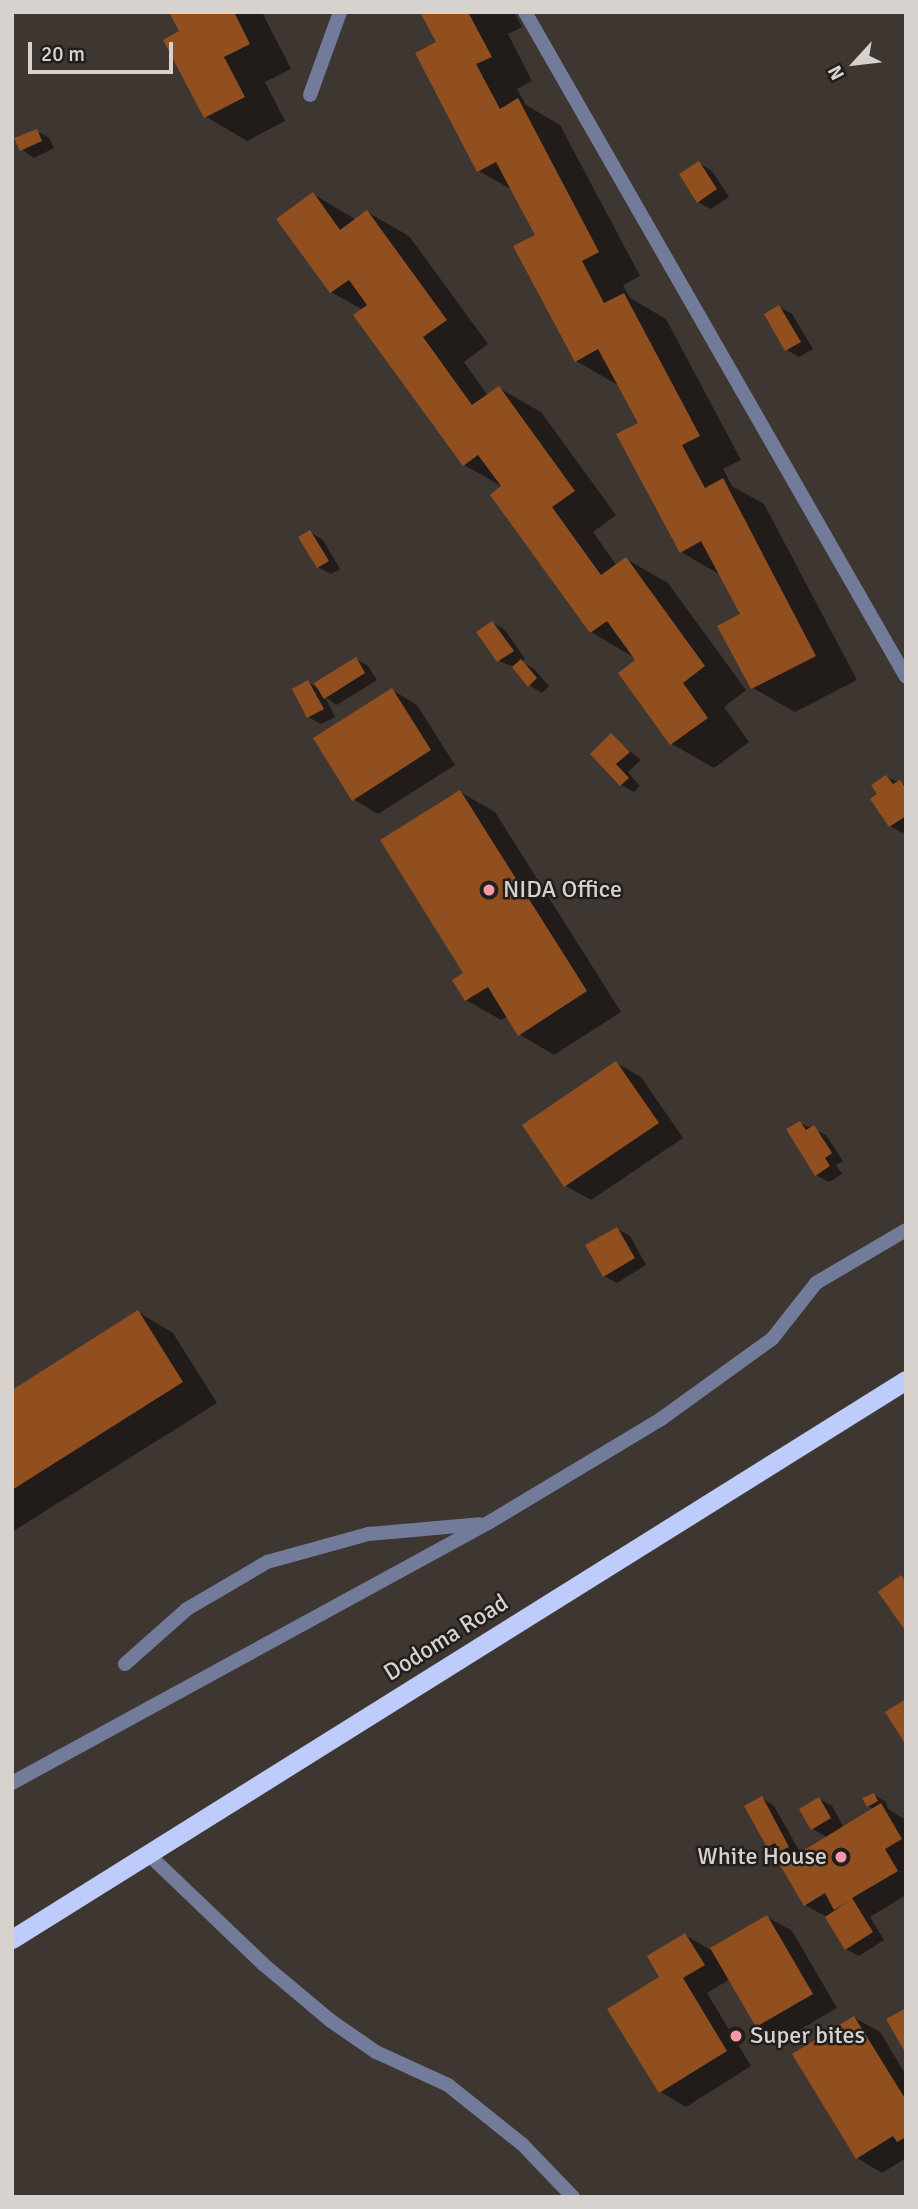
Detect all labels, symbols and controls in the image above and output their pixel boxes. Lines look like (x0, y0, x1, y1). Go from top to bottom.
scale bar (32, 28, 177, 72)
north arrow (820, 28, 890, 98)
text: 20 m (41, 41, 85, 67)
text: N (823, 61, 850, 84)
place label: NIDA Office (503, 876, 622, 904)
marker: NIDA Office (481, 882, 497, 898)
street label: Dodoma Road (379, 1588, 513, 1688)
place label: White House (697, 1843, 827, 1871)
marker: White House (833, 1849, 849, 1865)
place label: Super bites (750, 2022, 865, 2050)
marker: Super bites (728, 2028, 744, 2044)

